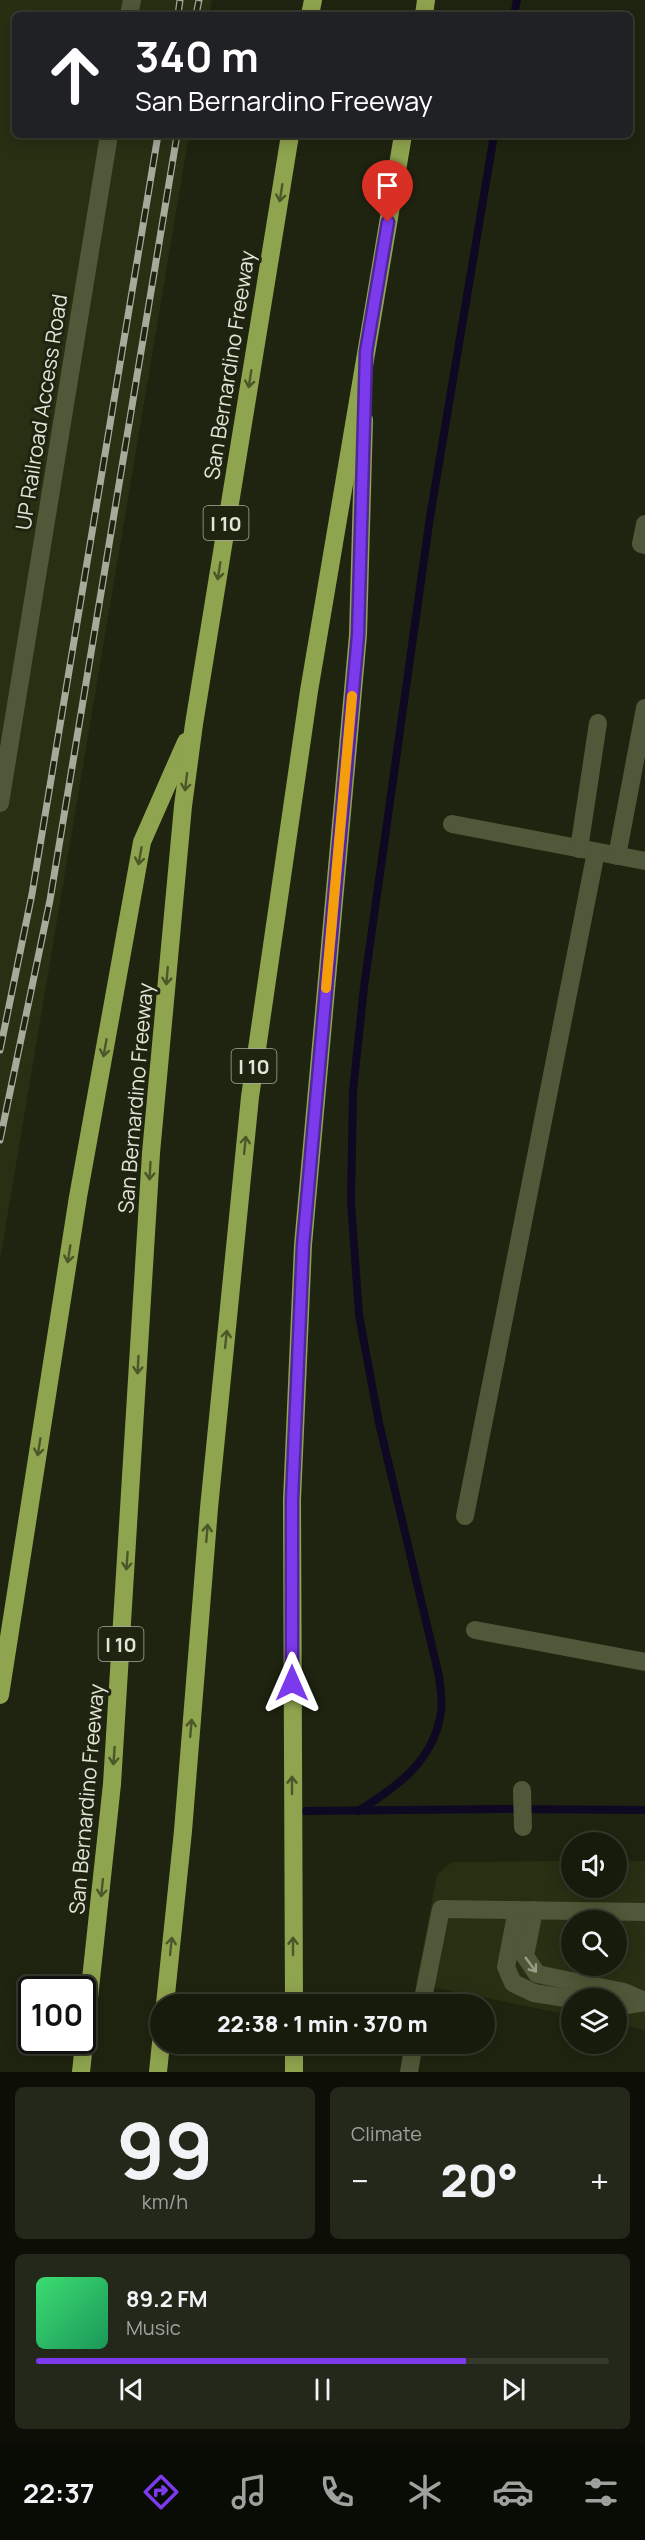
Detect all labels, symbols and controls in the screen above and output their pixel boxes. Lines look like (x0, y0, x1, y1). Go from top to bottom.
text: 340 m (135, 27, 259, 85)
icon: ahead (36, 36, 114, 114)
text: San Bernardino Freeway (135, 82, 433, 119)
pin (362, 160, 413, 222)
icon: arrive (371, 169, 404, 202)
one-way arrow (275, 182, 286, 202)
street label: San Bernardino Freeway (197, 248, 261, 482)
street label: UP Railroad Access Road (9, 292, 73, 532)
one-way arrow (244, 368, 255, 388)
road number: I 10 (204, 506, 248, 540)
one-way arrow (213, 561, 224, 581)
one-way arrow (181, 772, 192, 792)
one-way arrow (134, 845, 145, 865)
one-way arrow (161, 966, 172, 986)
street label: San Bernardino Freeway (111, 981, 159, 1215)
one-way arrow (99, 1037, 110, 1057)
road number: I 10 (232, 1049, 276, 1083)
one-way arrow (240, 1136, 251, 1155)
one-way arrow (144, 1160, 155, 1180)
one-way arrow (63, 1244, 74, 1264)
one-way arrow (221, 1330, 232, 1350)
one-way arrow (133, 1355, 144, 1375)
one-way arrow (33, 1437, 44, 1457)
one-way arrow (202, 1524, 213, 1544)
one-way arrow (121, 1551, 132, 1571)
road number: I 10 (98, 1627, 144, 1661)
position arrow (260, 1651, 324, 1715)
street label: San Bernardino Freeway (62, 1682, 110, 1916)
one-way arrow (186, 1718, 197, 1738)
one-way arrow (108, 1745, 119, 1765)
one-way arrow (286, 1776, 298, 1796)
map controls (561, 1832, 627, 2054)
button: sound (561, 1832, 627, 1898)
one-way arrow (96, 1877, 107, 1897)
button: search (561, 1910, 627, 1976)
one-way arrow (166, 1936, 177, 1956)
one-way arrow (287, 1936, 299, 1956)
one-way arrow (525, 1957, 537, 1973)
speed limit sign: 100 (18, 1976, 96, 2054)
button: layers (561, 1988, 627, 2054)
text: 22:38 · 1 min · 370 m (217, 2009, 428, 2039)
text: 99 (117, 2096, 213, 2202)
text: Climate (351, 2120, 422, 2147)
text: 20° (441, 2149, 518, 2211)
text: − (351, 2158, 369, 2203)
text: + (590, 2158, 609, 2203)
text: km/h (142, 2188, 188, 2215)
text: 89.2 FM (126, 2284, 208, 2314)
text: Music (126, 2314, 181, 2341)
icon: previous (115, 2373, 148, 2406)
icon: pause (306, 2373, 339, 2406)
icon: next (497, 2373, 530, 2406)
icon: directions (140, 2471, 182, 2513)
icon: music (228, 2471, 270, 2513)
icon: phone (316, 2471, 358, 2513)
icon: climate (404, 2471, 446, 2513)
icon: car (492, 2471, 534, 2513)
icon: filters (580, 2471, 622, 2513)
text: 22:37 (23, 2474, 94, 2511)

